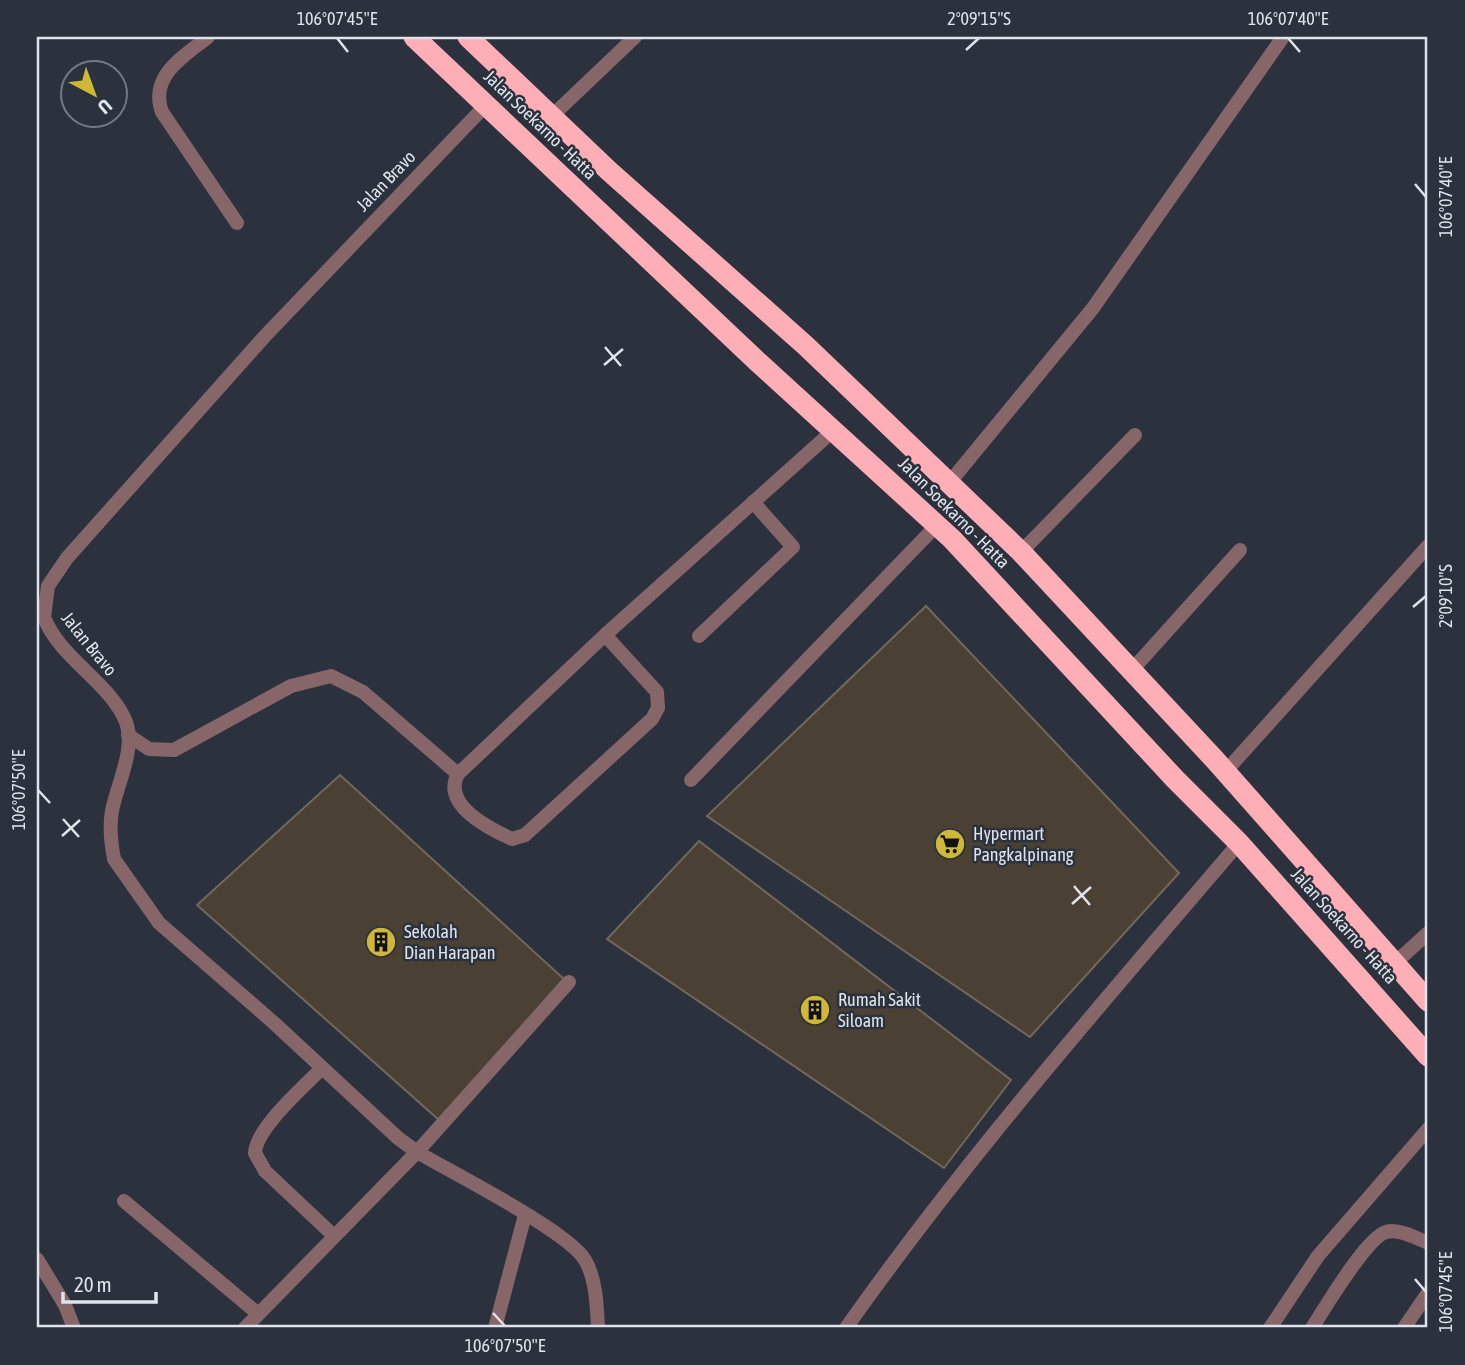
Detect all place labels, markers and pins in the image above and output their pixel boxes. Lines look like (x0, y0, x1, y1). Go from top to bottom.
place label: Hypermart Pangkalpinang (973, 823, 1074, 865)
supermarket icon: Hypermart Pangkalpinang (933, 827, 967, 861)
place label: Sekolah Dian Harapan (404, 921, 496, 963)
building icon: Sekolah Dian Harapan (364, 925, 398, 959)
place label: Rumah Sakit Siloam (838, 989, 921, 1031)
building icon: Rumah Sakit Siloam (798, 993, 832, 1027)

